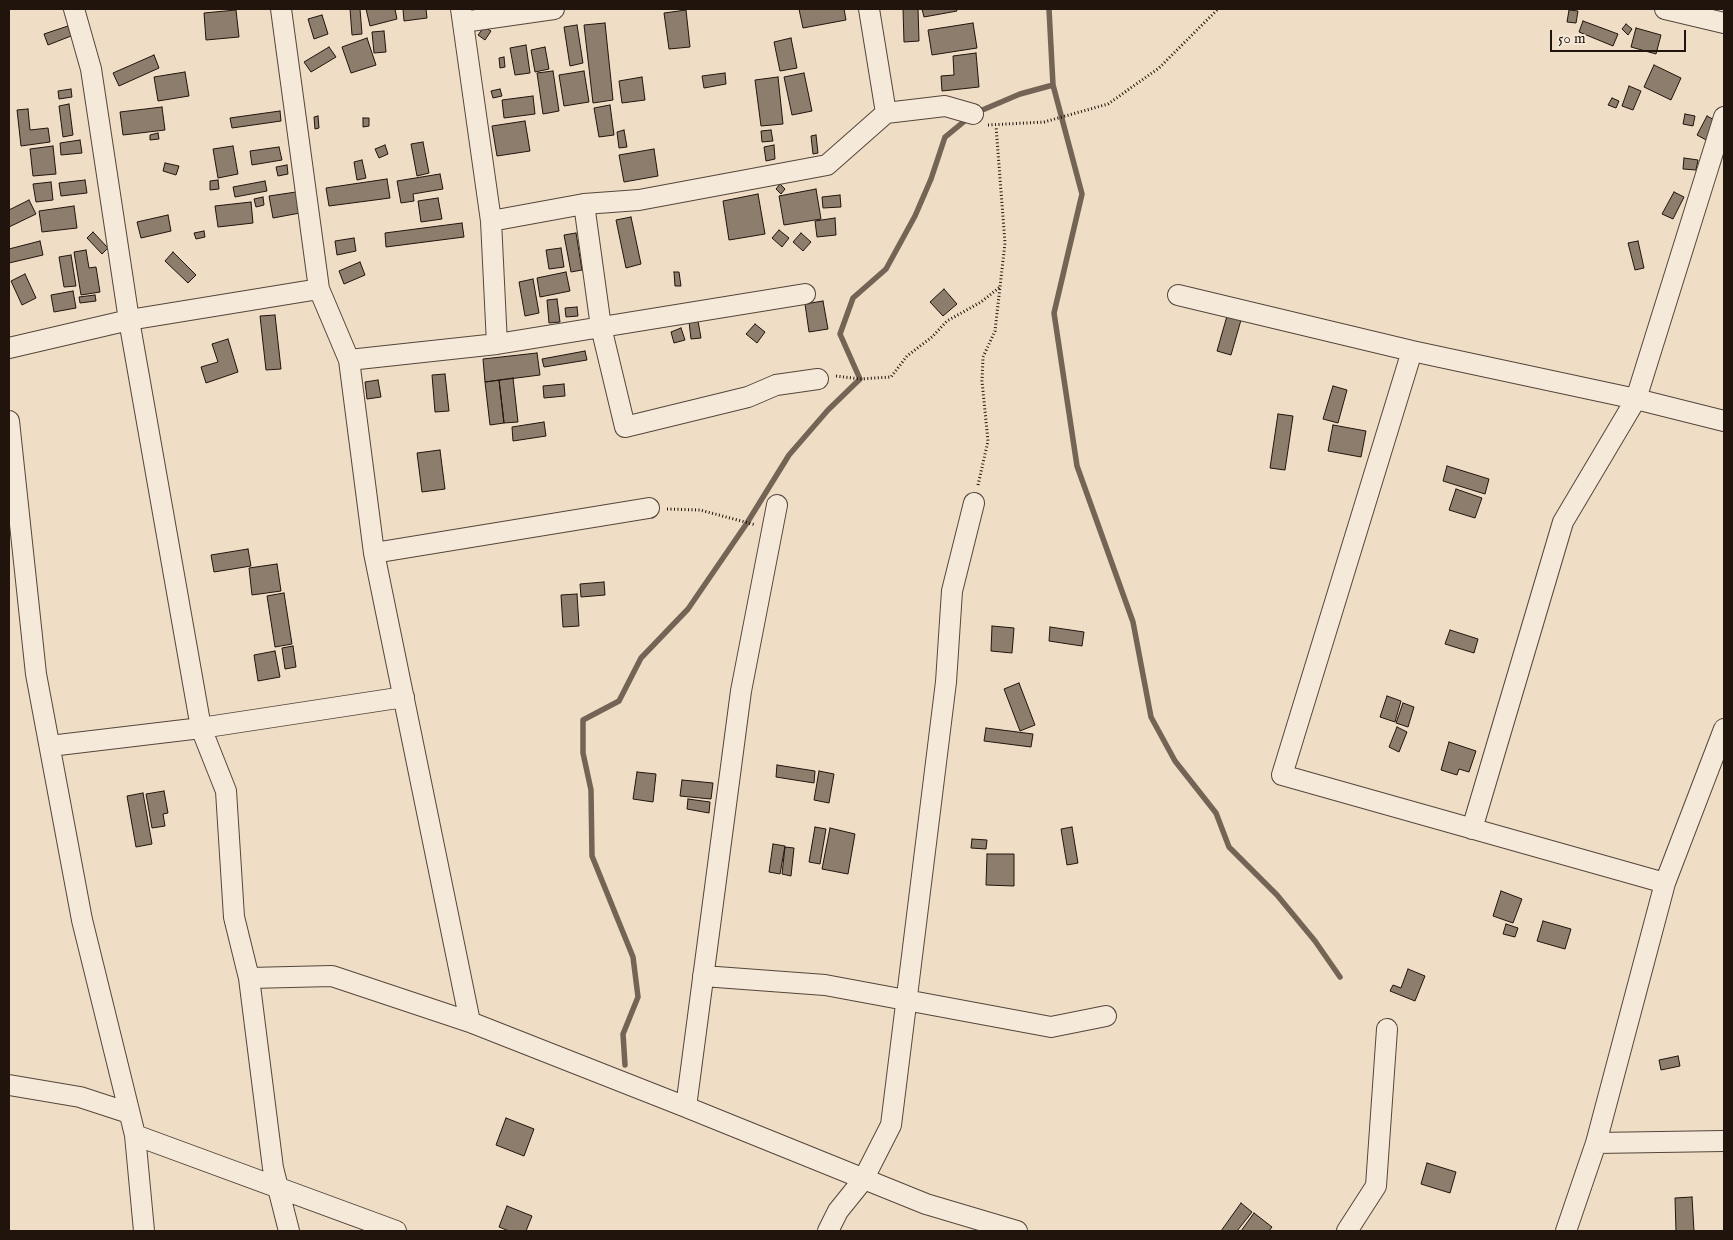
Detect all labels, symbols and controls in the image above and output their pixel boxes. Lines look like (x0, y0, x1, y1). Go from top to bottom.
scale bar (1553, 20, 1689, 52)
text: 50 m (1558, 29, 1586, 48)

